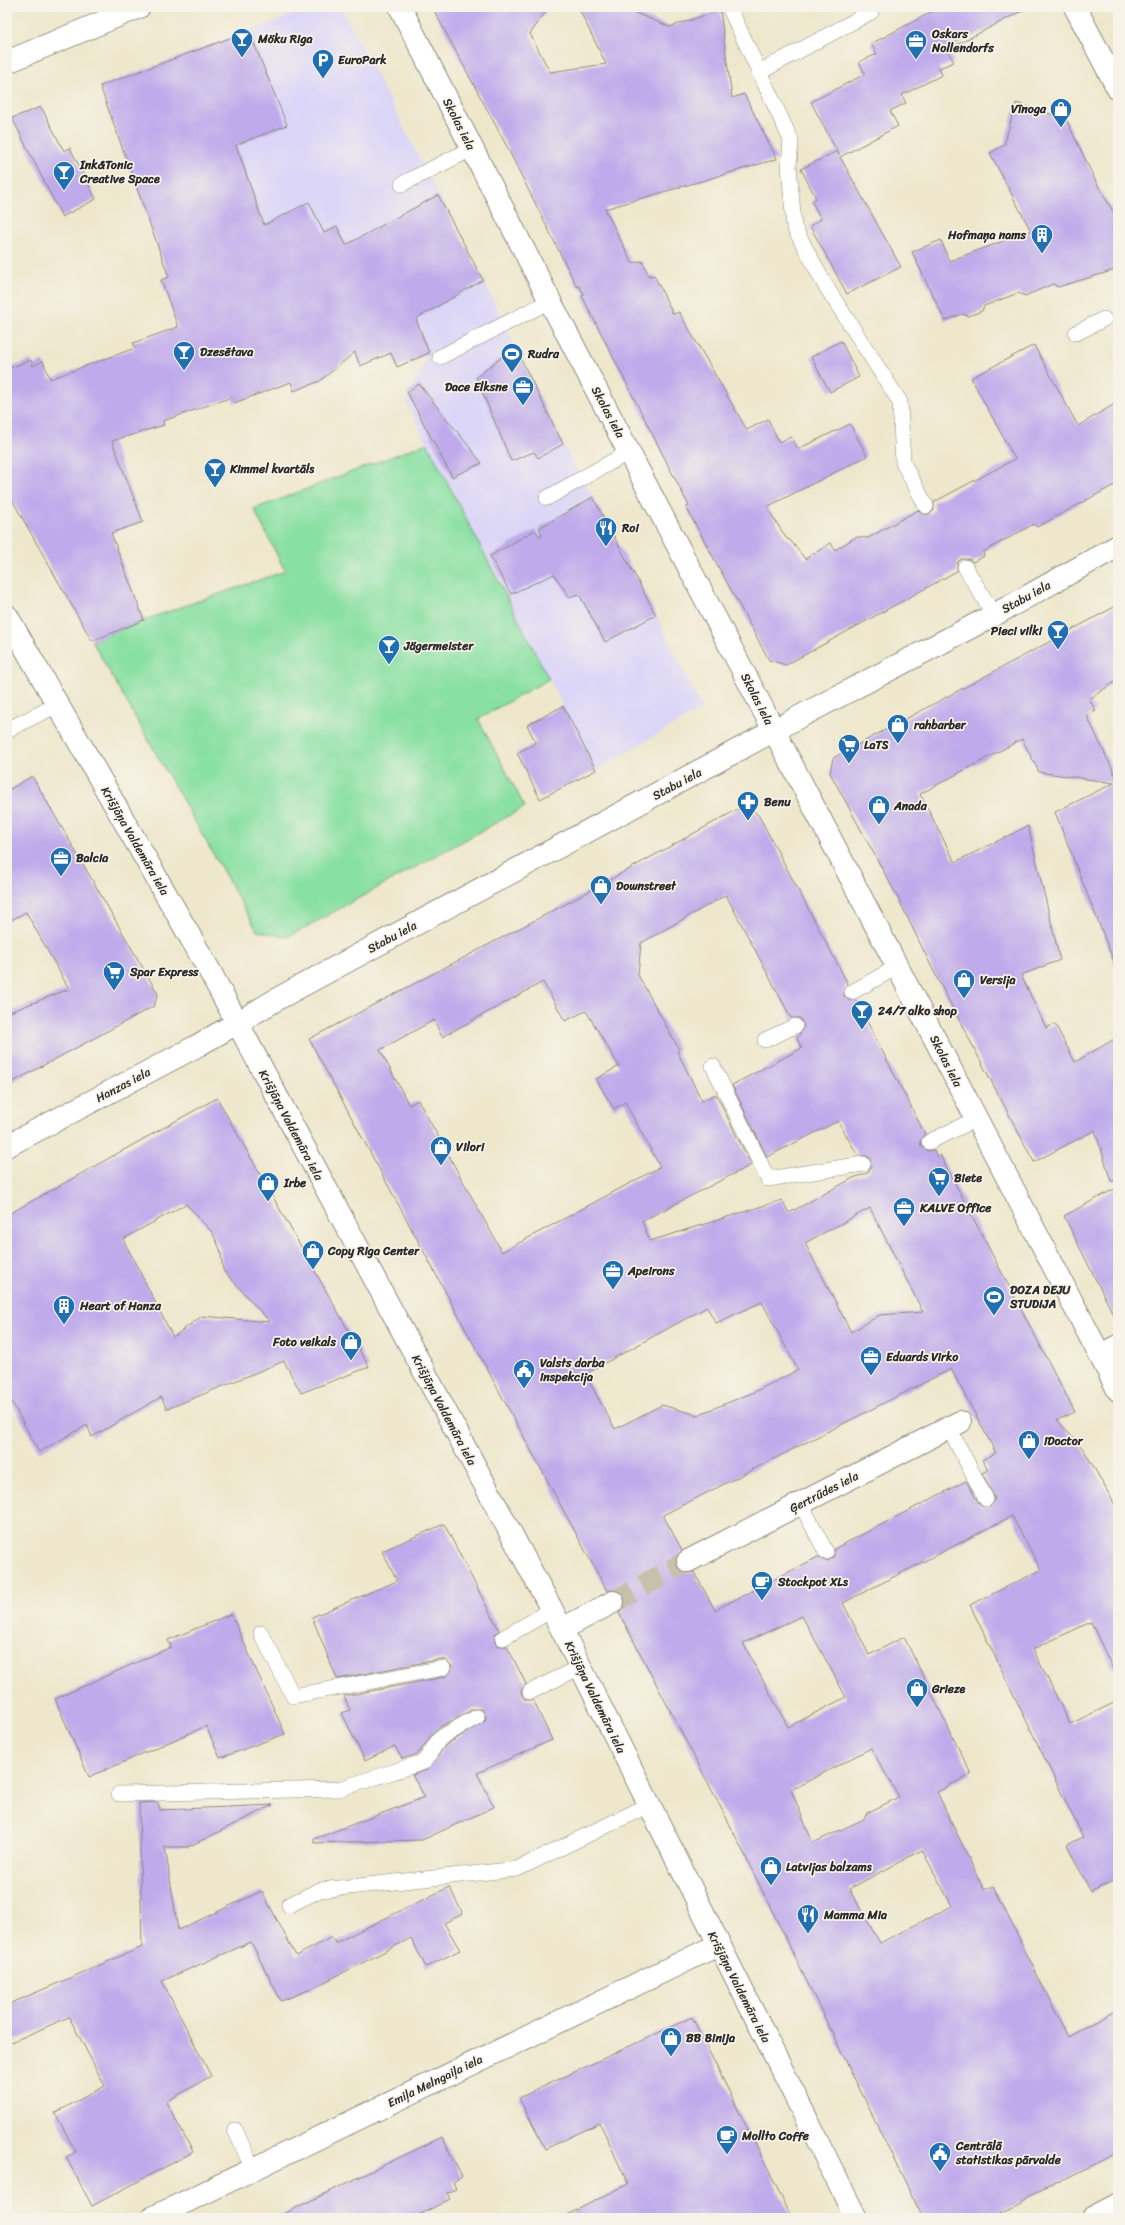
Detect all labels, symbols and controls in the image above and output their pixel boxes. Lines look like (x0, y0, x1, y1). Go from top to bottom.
place label: Oskars Nollendorfs (931, 23, 994, 59)
bar icon: Möku Riga (229, 26, 255, 59)
place label: Möku Riga (257, 28, 313, 50)
office icon: Oskars Nollendorfs (903, 28, 929, 61)
parking icon: EuroPark (310, 47, 336, 80)
place label: EuroPark (338, 49, 387, 71)
street label: Skolas iela (436, 94, 482, 155)
shop icon: Vīnoga (1048, 96, 1074, 129)
place label: Vīnoga (1011, 98, 1047, 120)
place label: Ink&Tonic Creative Space (79, 154, 160, 190)
bar icon: Ink&Tonic Creative Space (51, 159, 77, 192)
building icon: Hofmaņa nams (1029, 222, 1055, 255)
place label: Hofmaņa nams (947, 224, 1026, 246)
bar icon: Dzesētava (171, 339, 197, 372)
place label: Dzesētava (200, 341, 254, 363)
sports icon: Rudra (499, 341, 525, 374)
place label: Rudra (527, 343, 560, 365)
office icon: Dace Elksne (510, 374, 536, 407)
place label: Dace Elksne (445, 376, 509, 398)
street label: Skolas iela (585, 382, 631, 443)
bar icon: Kimmel kvartāls (202, 456, 228, 489)
place label: Kimmel kvartāls (229, 458, 315, 480)
restaurant icon: Roi (593, 515, 619, 548)
place label: Roi (621, 517, 639, 539)
street label: Stabu iela (997, 574, 1056, 620)
bar icon: Pieci vilki (1045, 618, 1071, 651)
place label: Pieci vilki (991, 620, 1043, 642)
bar icon: Jägermeister (376, 633, 402, 666)
place label: Jägermeister (403, 635, 474, 657)
street label: Skolas iela (734, 669, 780, 730)
shop icon: rahbarber (885, 712, 911, 745)
place label: rahbarber (913, 714, 967, 736)
supermarket icon: LaTS (836, 732, 862, 765)
place label: LaTS (864, 734, 889, 756)
street label: Stabu iela (648, 761, 707, 806)
street label: Krišjāņa Valdemāra iela (95, 782, 176, 901)
pharmacy icon: Benu (735, 789, 761, 822)
place label: Benu (764, 791, 791, 813)
shop icon: Anada (866, 793, 892, 826)
place label: Anada (893, 795, 928, 817)
office icon: Balcia (48, 845, 74, 878)
place label: Balcia (76, 847, 109, 869)
shop icon: Downstreet (588, 873, 614, 906)
place label: Downstreet (616, 875, 677, 897)
street label: Stabu iela (363, 914, 422, 959)
supermarket icon: Spar Express (101, 959, 127, 992)
place label: Spar Express (129, 961, 199, 983)
shop icon: Versija (951, 967, 977, 1000)
place label: Versija (980, 969, 1017, 991)
bar icon: 24/7 alko shop (849, 998, 875, 1031)
place label: 24/7 alko shop (877, 1000, 958, 1022)
street label: Skolas iela (923, 1031, 969, 1092)
street label: Hanzas iela (91, 1061, 155, 1109)
street label: Krišjāņa Valdemāra iela (252, 1066, 330, 1185)
shop icon: Vilori (428, 1134, 454, 1167)
place label: Vilori (456, 1136, 485, 1158)
supermarket icon: Biete (926, 1165, 952, 1198)
place label: Biete (954, 1167, 982, 1189)
shop icon: Irbe (255, 1170, 281, 1203)
place label: Irbe (283, 1172, 307, 1194)
office icon: KALVE Office (891, 1195, 917, 1228)
place label: KALVE Office (919, 1197, 992, 1219)
shop icon: Copy Riga Center (300, 1238, 326, 1271)
place label: Copy Riga Center (327, 1240, 420, 1262)
office icon: Apeirons (600, 1258, 626, 1291)
place label: Apeirons (627, 1260, 675, 1282)
place label: DOZA DEJU STUDIJA (1009, 1279, 1071, 1315)
sports icon: DOZA DEJU STUDIJA (981, 1284, 1007, 1317)
building icon: Heart of Hanza (51, 1293, 77, 1326)
place label: Heart of Hanza (79, 1295, 162, 1317)
shop icon: Foto veikals (338, 1329, 364, 1362)
place label: Foto veikals (272, 1331, 336, 1353)
office icon: Eduards Virko (858, 1344, 884, 1377)
place label: Eduards Virko (886, 1346, 959, 1368)
street label: Krišjāņa Valdemāra iela (405, 1351, 483, 1470)
place label: Valsts darba inspekcija (540, 1352, 606, 1388)
public building icon: Valsts darba inspekcija (511, 1357, 537, 1390)
shop icon: iDoctor (1016, 1428, 1042, 1461)
place label: iDoctor (1044, 1430, 1084, 1452)
street label: Ģertrūdes iela (785, 1465, 863, 1519)
cafe icon: Stockpot XLs (749, 1569, 775, 1602)
place label: Stockpot XLs (777, 1571, 849, 1593)
street label: Krišjāņa Valdemāra iela (558, 1637, 632, 1758)
shop icon: Grieze (904, 1676, 930, 1709)
place label: Grieze (931, 1678, 966, 1700)
shop icon: Latvijas balzams (758, 1854, 784, 1887)
place label: Latvijas balzams (786, 1856, 873, 1878)
restaurant icon: Mamma Mia (795, 1902, 821, 1935)
place label: Mamma Mia (823, 1904, 887, 1926)
street label: Krišjāņa Valdemāra iela (701, 1927, 777, 2048)
shop icon: BB Binija (658, 2025, 684, 2058)
place label: BB Binija (686, 2027, 736, 2049)
street label: Emiļa Melngaiļa iela (383, 2048, 487, 2114)
cafe icon: Mollto Coffe (714, 2123, 740, 2156)
place label: Mollto Coffe (741, 2125, 810, 2147)
place label: Centrālā statistikas pārvalde (955, 2135, 1062, 2171)
public building icon: Centrālā statistikas pārvalde (927, 2140, 953, 2173)

